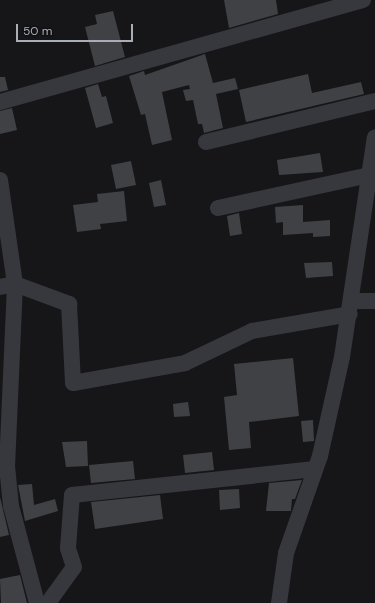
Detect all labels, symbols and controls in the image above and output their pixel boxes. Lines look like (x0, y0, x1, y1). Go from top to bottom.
scale bar (18, 16, 135, 42)
text: 50 m (23, 23, 52, 39)

